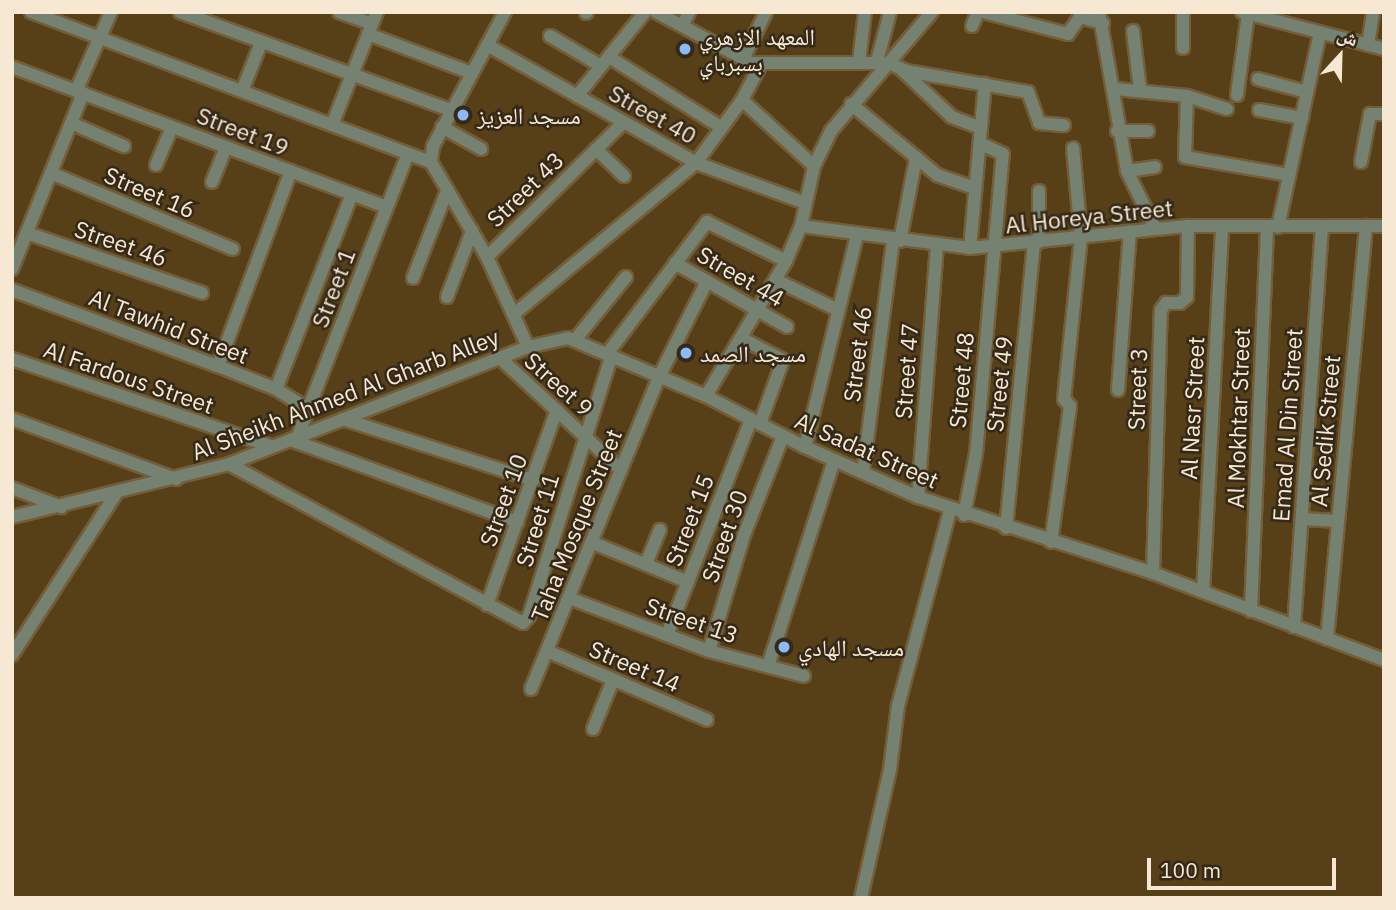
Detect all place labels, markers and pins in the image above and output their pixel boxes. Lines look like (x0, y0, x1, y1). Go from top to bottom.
place label: المعهد الازهري بسبرباي (699, 22, 815, 76)
marker: المعهد الازهري بسبرباي (677, 41, 693, 57)
place label: مسجد العزيز (477, 101, 581, 129)
marker: مسجد العزيز (455, 107, 471, 123)
place label: مسجد الصمد (700, 339, 806, 367)
marker: مسجد الصمد (678, 345, 694, 361)
place label: مسجد الهادي (798, 633, 904, 661)
marker: مسجد الهادي (776, 639, 792, 655)

